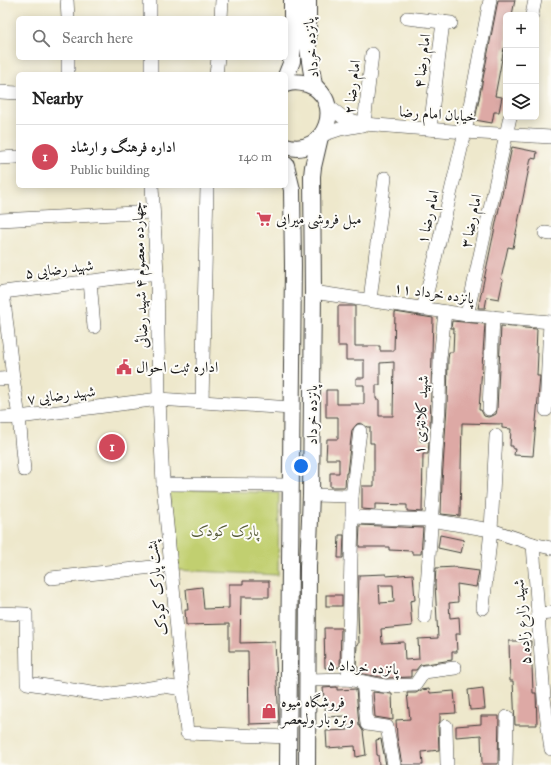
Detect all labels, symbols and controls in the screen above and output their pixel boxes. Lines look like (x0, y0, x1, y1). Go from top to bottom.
map controls (503, 12, 539, 120)
button: + (503, 12, 539, 48)
search box (16, 16, 288, 60)
street label: پانزده خرداد (299, 16, 325, 79)
icon: search (30, 27, 52, 49)
text: Search here (62, 29, 133, 47)
street label: امام رضا ۴ (410, 33, 438, 90)
button: − (503, 48, 539, 84)
street label: امام رضا ۲ (340, 59, 368, 116)
button: layers (503, 84, 539, 120)
text: Nearby (32, 88, 83, 109)
street label: خیابان امام رضا (398, 102, 477, 130)
text: اداره فرهنگ و ارشاد (70, 138, 175, 156)
text: 1 (42, 149, 48, 165)
text: 140 m (238, 149, 272, 165)
text: Public building (70, 162, 149, 178)
street label: امام رضا ۱ (413, 188, 447, 246)
street label: امام رضا ۳ (457, 193, 489, 250)
street label: چهارده معصوم ۴ شهید رضائی (128, 201, 156, 349)
supermarket icon: مبل فروشی میرابی (255, 210, 273, 228)
place label: مبل فروشی میرابی (276, 210, 362, 230)
street label: شهید رضایی ۵ (24, 256, 94, 283)
street label: پانزده خرداد ۱۱ (393, 278, 476, 310)
public building icon: اداره ثبت احوال (115, 358, 133, 376)
place label: اداره ثبت احوال (136, 358, 218, 376)
street label: شهید کلانتری ۱ (410, 375, 433, 455)
street label: شهید رضایی ۷ (26, 382, 96, 409)
street label: پانزده خرداد (303, 384, 323, 445)
pin: 1 (99, 432, 125, 462)
your location (291, 456, 311, 476)
park label: پارک کودک (191, 522, 260, 542)
street label: پشت پارک کودک (143, 539, 173, 636)
street label: شهید زارع زاده ۵ (509, 578, 539, 666)
street label: پانزده خرداد ۵ (326, 656, 401, 681)
place label: فروشگاه میوه وتره بار ولیعصر (279, 692, 354, 729)
shop icon: فروشگاه میوه وتره بار ولیعصر (260, 702, 278, 720)

